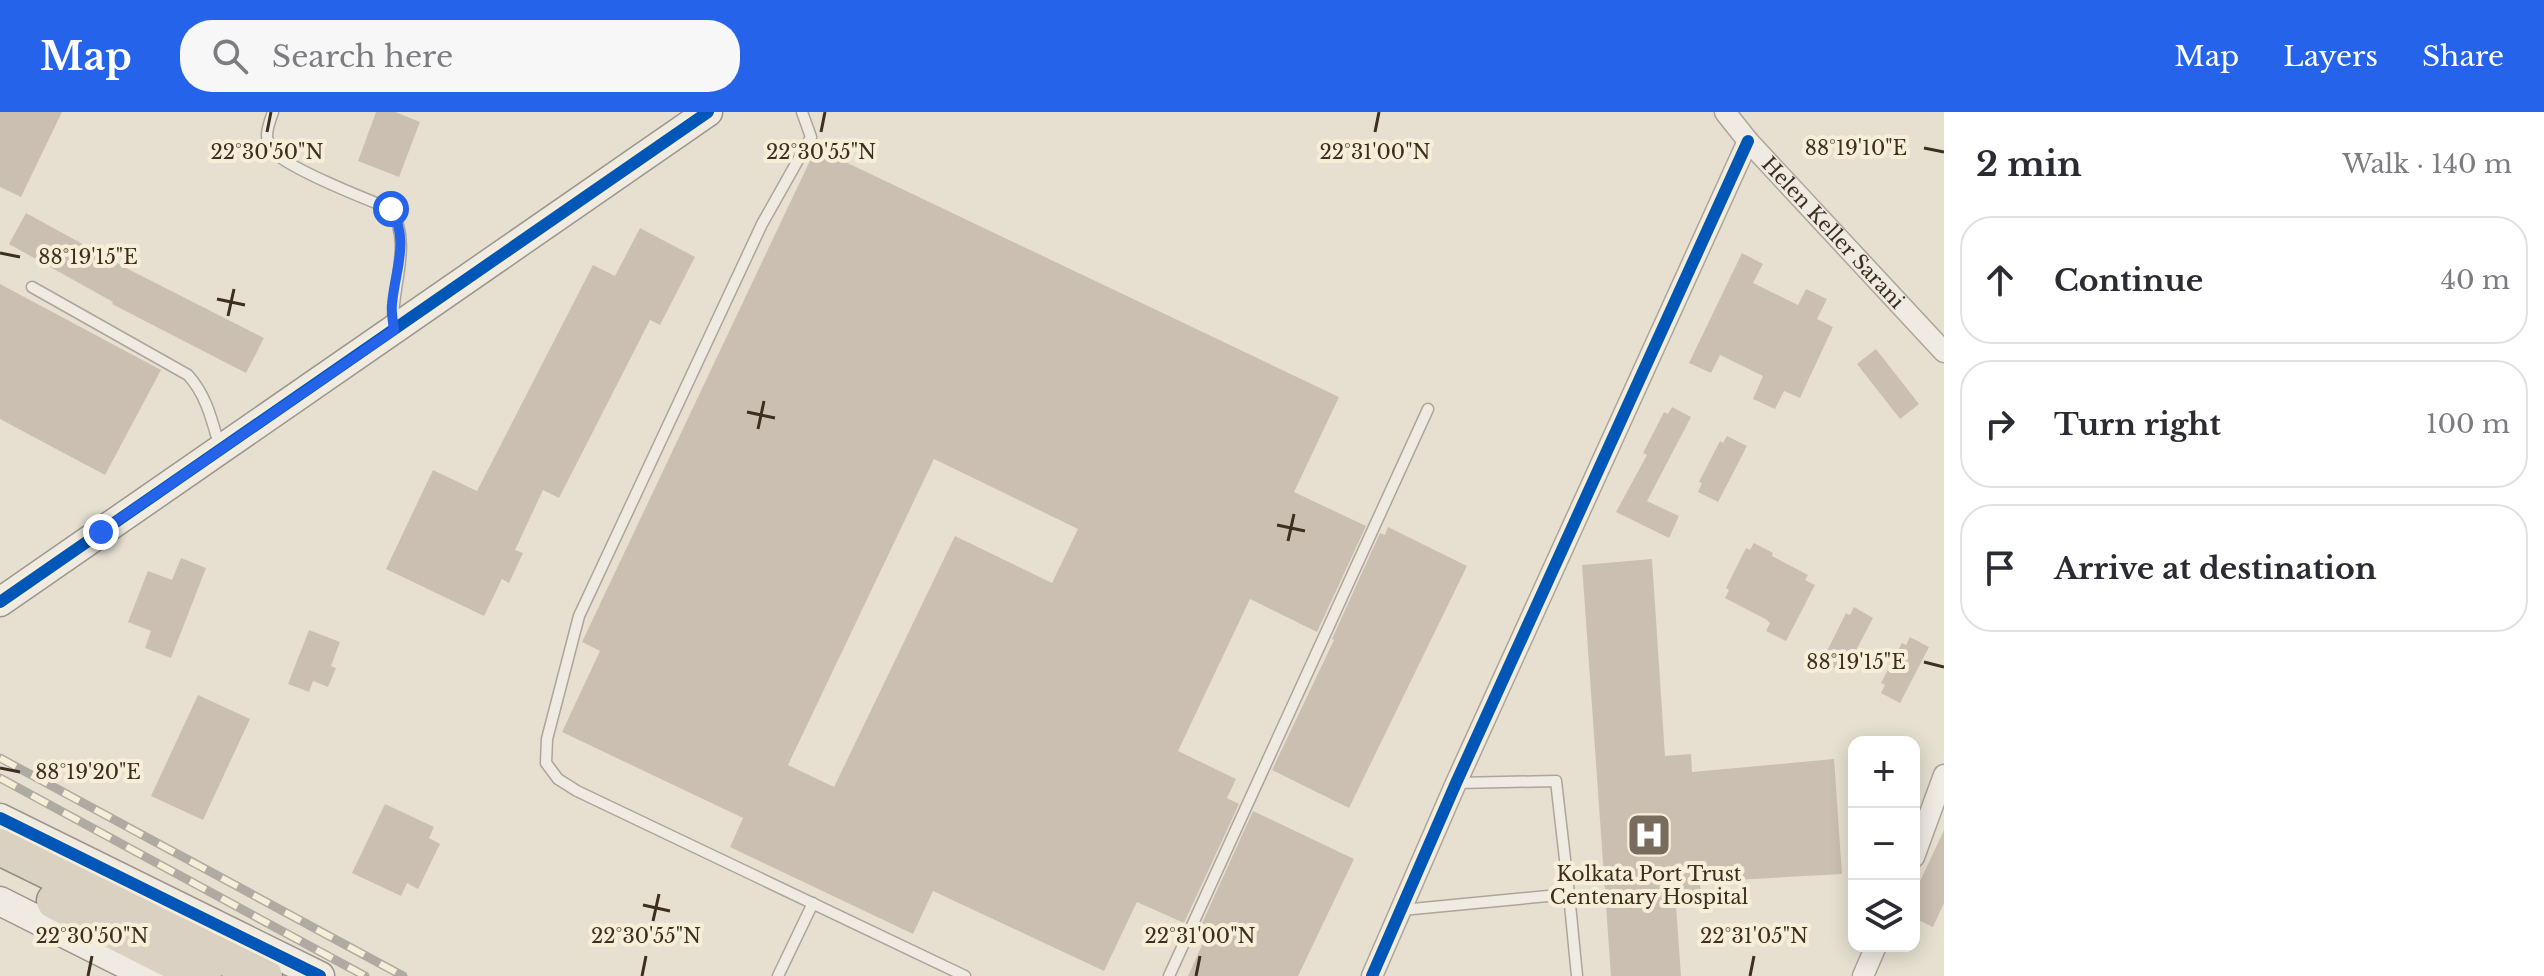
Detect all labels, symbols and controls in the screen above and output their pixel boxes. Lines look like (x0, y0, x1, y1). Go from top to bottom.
search box (180, 20, 740, 92)
text: Map (40, 33, 132, 80)
icon: search (208, 34, 252, 78)
text: Search here (272, 38, 453, 75)
text: Map (2174, 39, 2239, 74)
text: Layers (2283, 39, 2378, 74)
text: Share (2422, 39, 2504, 74)
text: 88°19'10"E (1805, 136, 1907, 160)
text: 22°30'50"N (210, 140, 324, 164)
text: 22°30'55"N (766, 140, 876, 164)
text: 22°31'00"N (1319, 140, 1431, 164)
text: 2 min (1976, 143, 2082, 185)
text: Walk · 140 m (2342, 148, 2512, 180)
street label: Helen Keller Sarani (1757, 152, 1909, 313)
route start (373, 191, 409, 227)
text: 88°19'15"E (38, 245, 138, 269)
icon: ahead (1978, 258, 2022, 302)
text: Continue (2054, 262, 2203, 299)
text: 40 m (2441, 264, 2510, 296)
icon: right (1978, 402, 2022, 446)
text: Turn right (2054, 406, 2221, 443)
text: 100 m (2426, 408, 2510, 440)
route end (83, 514, 119, 550)
icon: arrive (1978, 546, 2022, 590)
text: Arrive at destination (2054, 550, 2377, 587)
text: 88°19'15"E (1806, 650, 1906, 674)
map controls (1848, 736, 1920, 952)
button: + (1848, 736, 1920, 808)
text: 88°19'20"E (35, 760, 141, 784)
button: − (1848, 808, 1920, 880)
hospital icon: Kolkata Port Trust Centenary Hospital (1625, 811, 1673, 859)
place label: Kolkata Port Trust Centenary Hospital (1550, 862, 1748, 909)
button: layers (1848, 880, 1920, 952)
text: 22°30'50"N (35, 924, 149, 948)
text: 22°30'55"N (591, 924, 701, 948)
text: 22°31'00"N (1144, 924, 1256, 948)
text: 22°31'05"N (1700, 924, 1808, 948)

